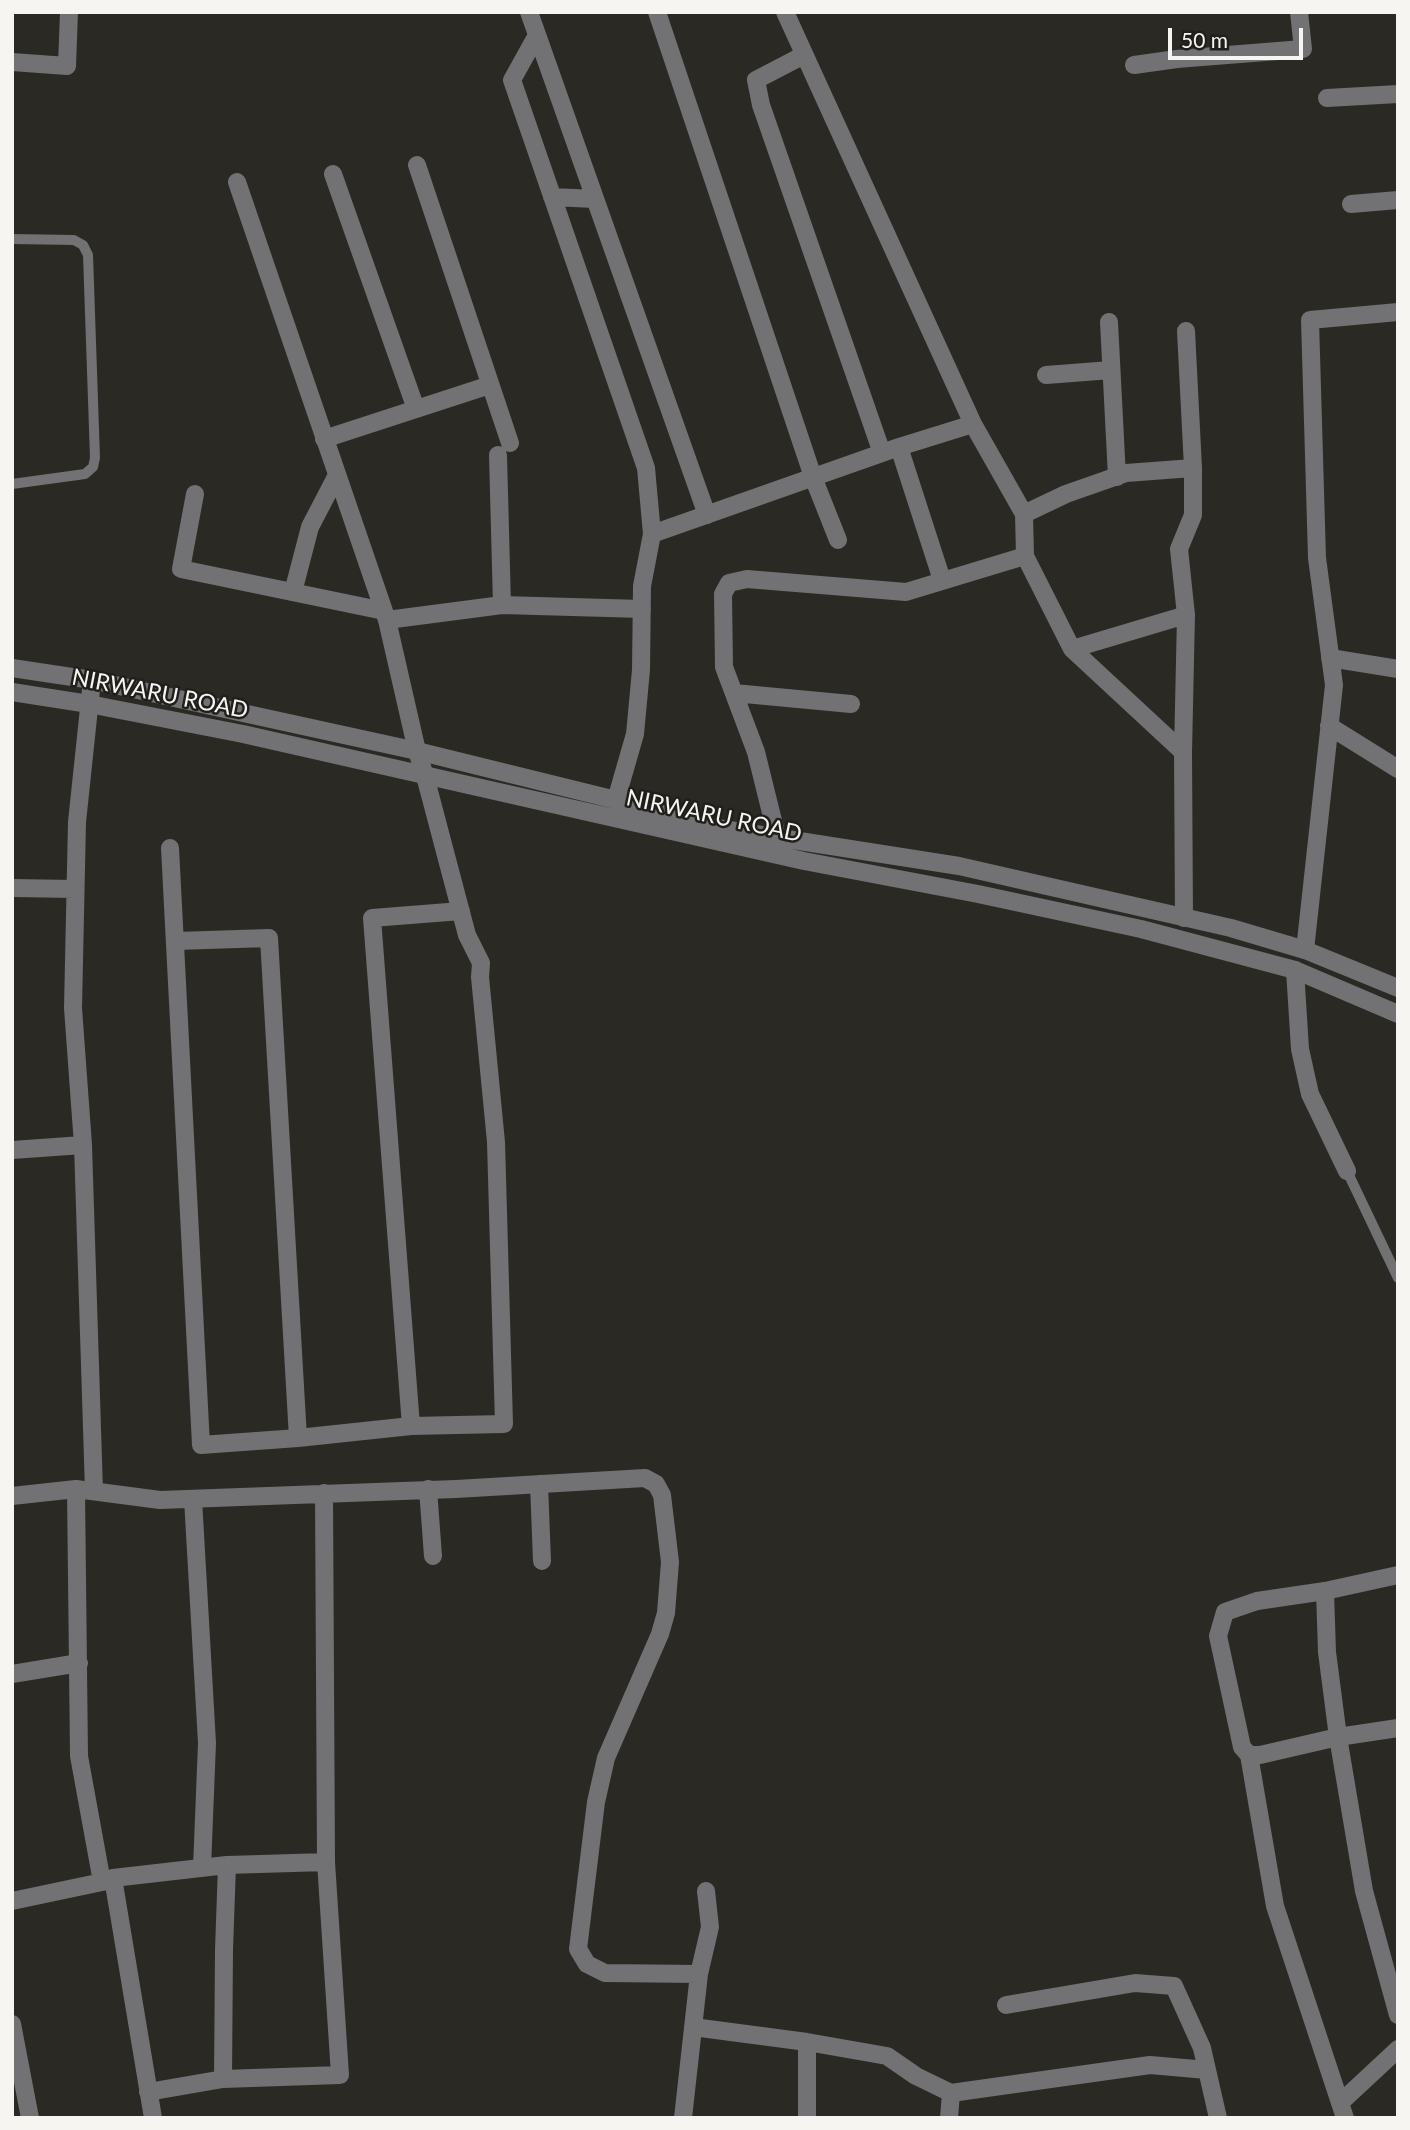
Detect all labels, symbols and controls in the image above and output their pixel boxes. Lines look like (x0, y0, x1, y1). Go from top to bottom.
scale bar (1172, 14, 1307, 58)
text: 50 m (1181, 27, 1228, 52)
street label: NIRWARU ROAD (70, 663, 250, 725)
street label: NIRWARU ROAD (624, 784, 804, 848)

